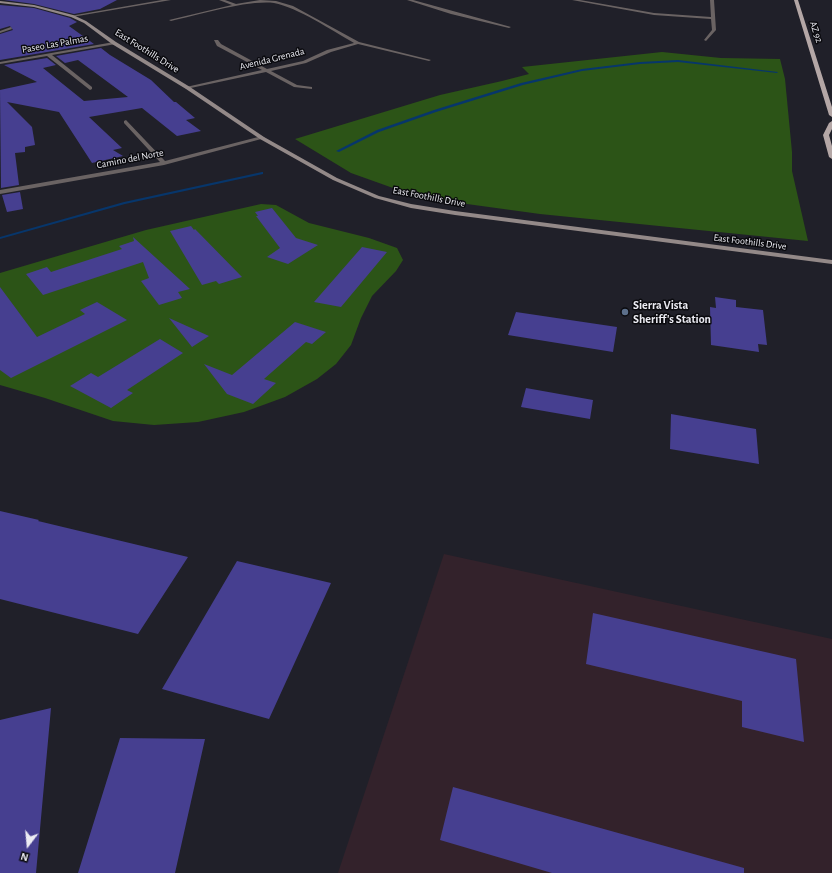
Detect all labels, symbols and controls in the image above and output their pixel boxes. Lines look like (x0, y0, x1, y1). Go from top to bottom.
street label: AZ 92 (807, 20, 825, 44)
street label: East Foothills Drive (113, 26, 181, 76)
street label: Paseo Las Palmas (21, 32, 89, 56)
street label: Avenida Grenada (238, 45, 306, 73)
street label: Camino del Norte (95, 147, 165, 171)
street label: East Foothills Drive (392, 184, 466, 210)
street label: East Foothills Drive (713, 232, 787, 252)
place label: Sierra Vista Sheriff's Station (633, 298, 711, 326)
marker: Sierra Vista Sheriff's Station (620, 307, 630, 317)
north arrow (8, 825, 48, 865)
text: N (19, 851, 30, 863)

